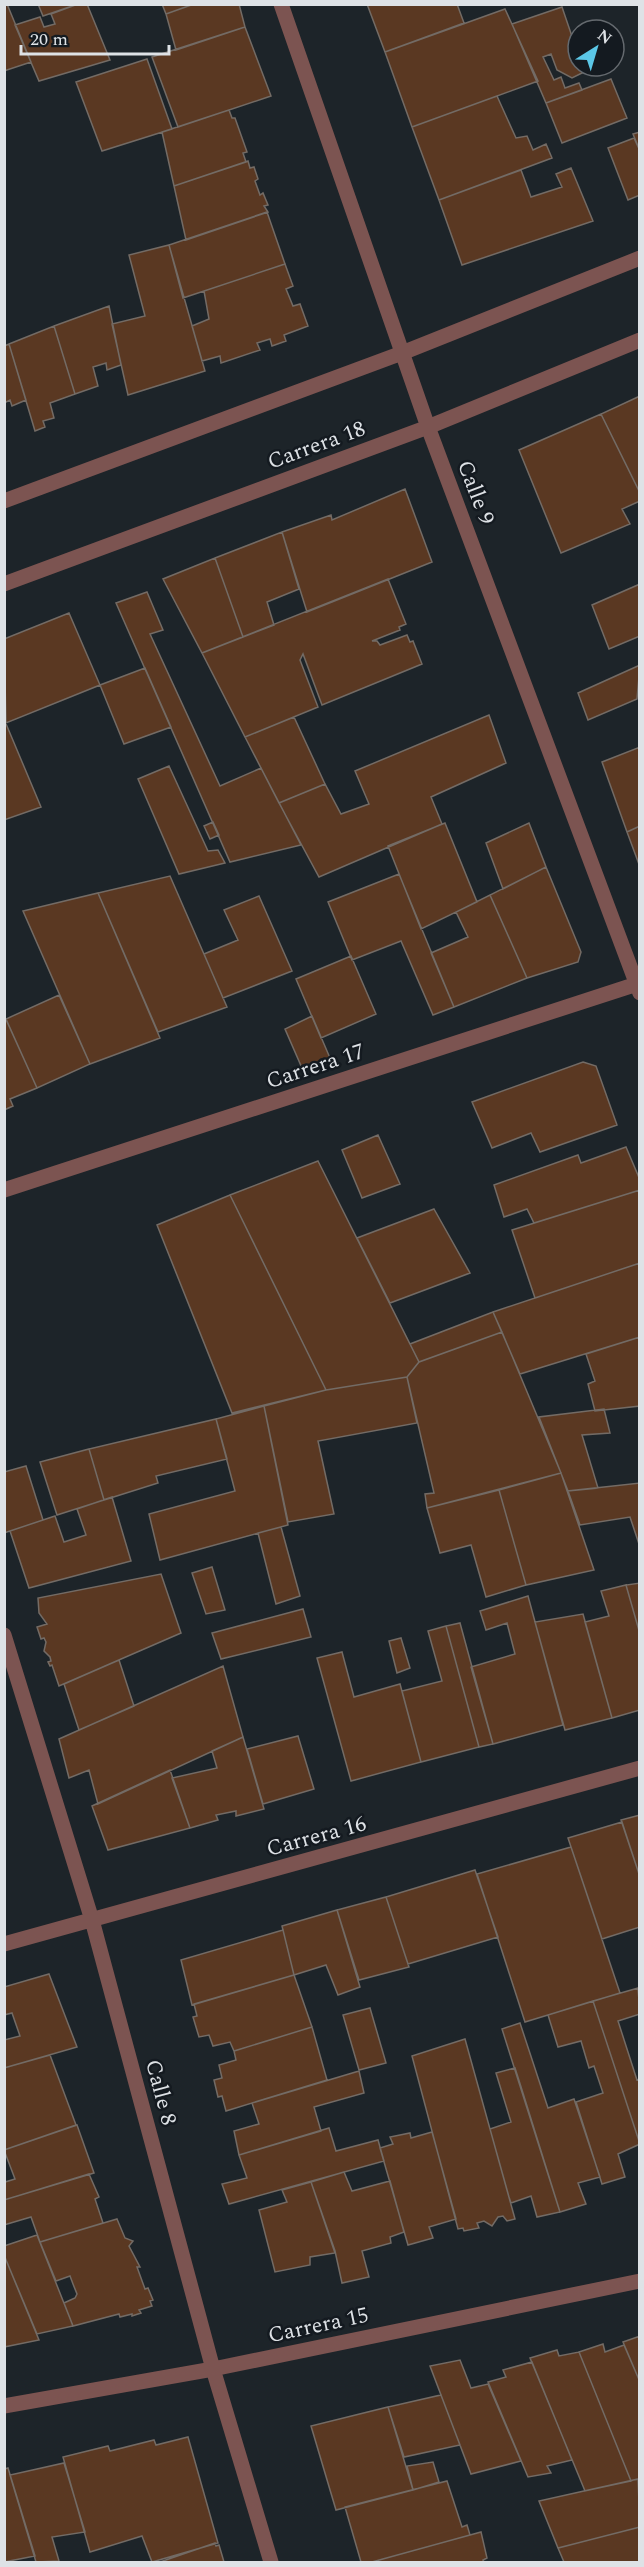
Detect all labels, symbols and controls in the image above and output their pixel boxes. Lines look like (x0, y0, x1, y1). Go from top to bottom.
scale bar (21, 18, 170, 56)
north arrow (566, 18, 626, 78)
text: N (592, 23, 617, 50)
text: 20 m (30, 26, 68, 53)
street label: Carrera 18 (263, 412, 370, 478)
street label: Calle 9 (448, 455, 503, 530)
street label: Carrera 17 (262, 1035, 369, 1098)
street label: Carrera 16 (263, 1807, 370, 1866)
street label: Calle 8 (136, 2056, 185, 2129)
street label: Carrera 15 (265, 2299, 372, 2352)

